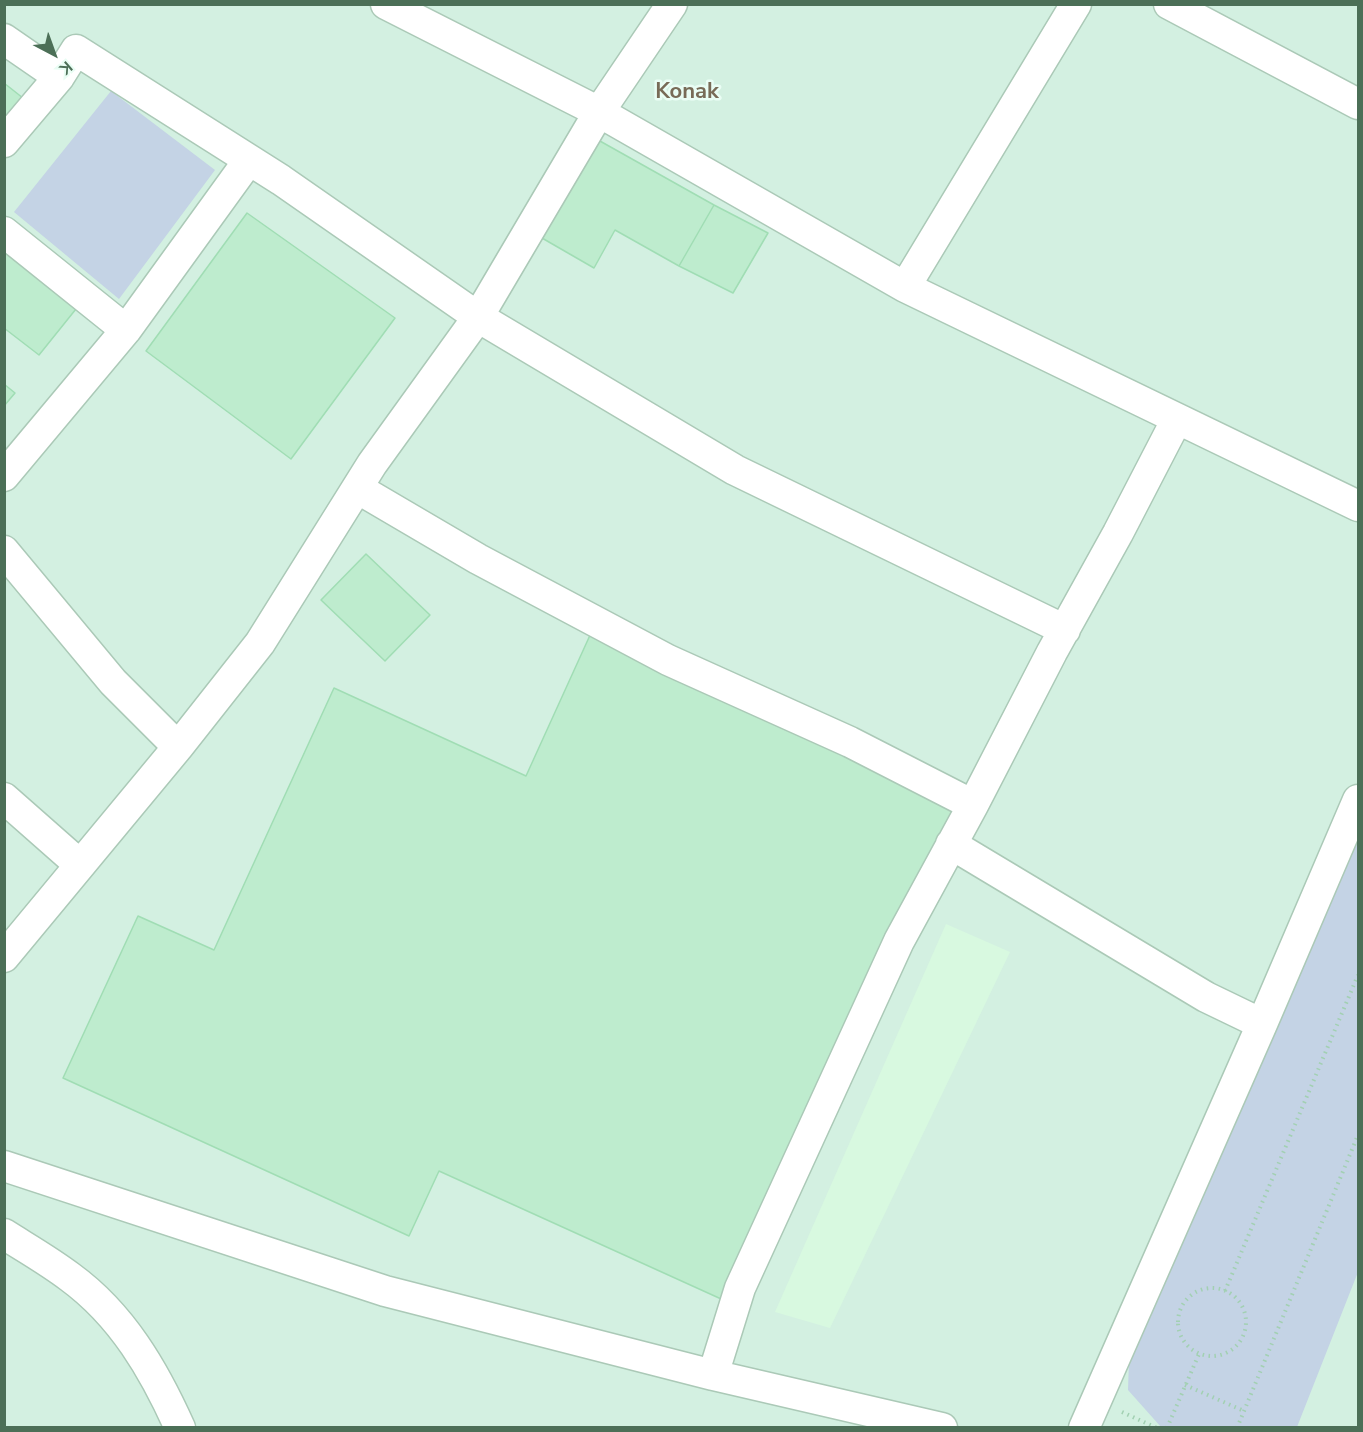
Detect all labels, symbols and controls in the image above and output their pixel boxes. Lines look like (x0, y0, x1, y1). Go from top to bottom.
north arrow (24, 24, 84, 84)
text: K (55, 56, 77, 79)
district label: Konak (655, 80, 719, 106)

